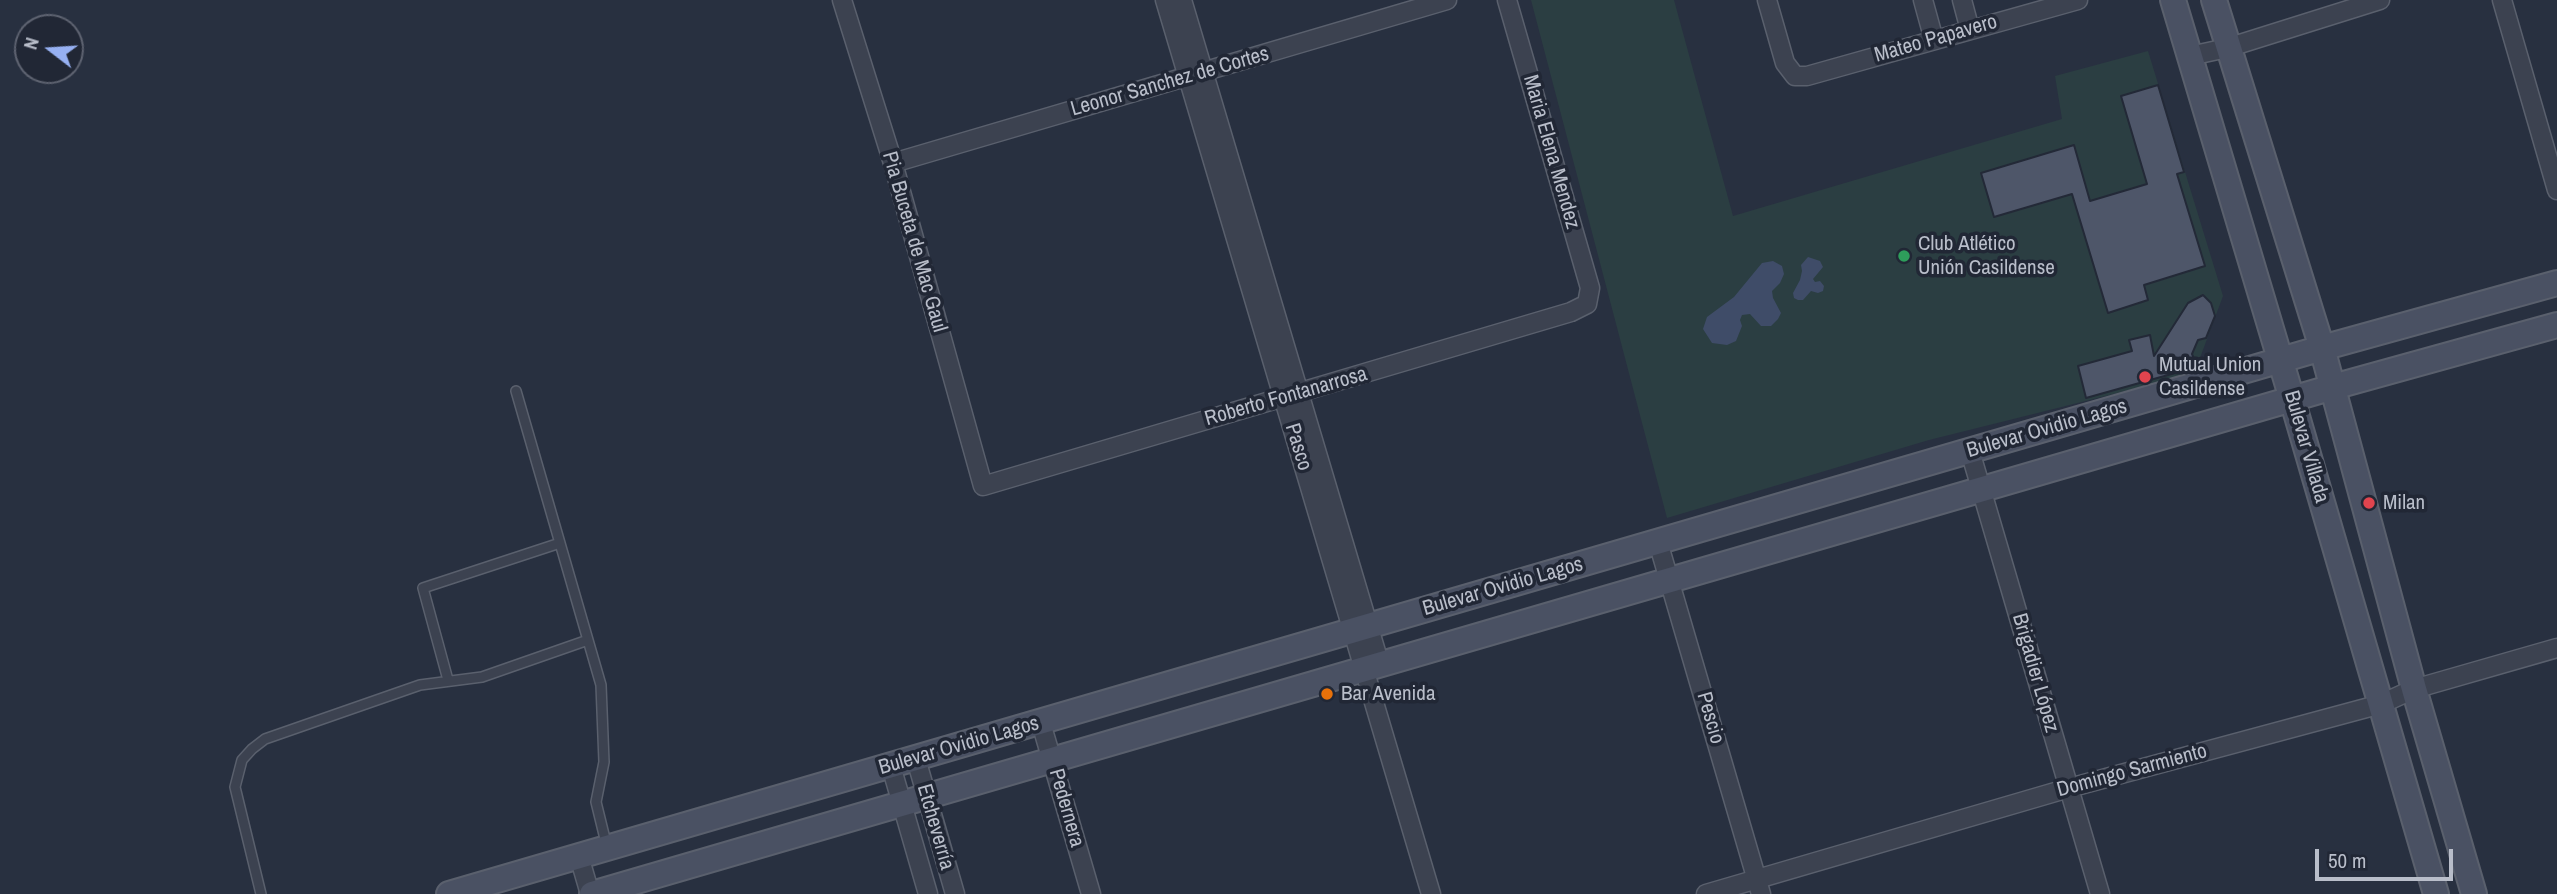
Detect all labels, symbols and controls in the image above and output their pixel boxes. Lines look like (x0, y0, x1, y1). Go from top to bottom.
street label: Mateo Papavero (1872, 9, 2000, 69)
north arrow (14, 14, 84, 84)
text: N (17, 34, 45, 53)
street label: Leonor Sanchez de Cortes (1068, 42, 1272, 122)
street label: Maria Elena Mendez (1517, 72, 1585, 232)
street label: Pia Buceta de Mac Gaul (876, 149, 952, 335)
place label: Club Atlético Unión Casildense (1918, 231, 2055, 281)
marker: Club Atlético Unión Casildense (1896, 248, 1912, 264)
place label: Mutual Union Casildense (2159, 352, 2261, 402)
street label: Roberto Fontanarrosa (1202, 362, 1370, 432)
marker: Mutual Union Casildense (2137, 369, 2153, 385)
street label: Bulevar Villada (2278, 388, 2334, 506)
street label: Bulevar Ovidio Lagos (1964, 394, 2130, 464)
street label: Pasco (1279, 420, 1317, 474)
place label: Milan (2383, 490, 2425, 516)
marker: Milan (2361, 495, 2377, 511)
street label: Bulevar Ovidio Lagos (1420, 552, 1586, 622)
street label: Brigadier López (2006, 611, 2064, 735)
place label: Bar Avenida (1341, 681, 1435, 707)
marker: Bar Avenida (1319, 686, 1335, 702)
street label: Pescio (1691, 689, 1729, 747)
street label: Bulevar Ovidio Lagos (876, 711, 1042, 781)
street label: Domingo Sarmiento (2054, 739, 2210, 803)
street label: Pedernera (1043, 766, 1089, 850)
street label: Etcheverría (911, 781, 959, 873)
scale bar (2319, 834, 2457, 878)
text: 50 m (2328, 846, 2366, 875)

